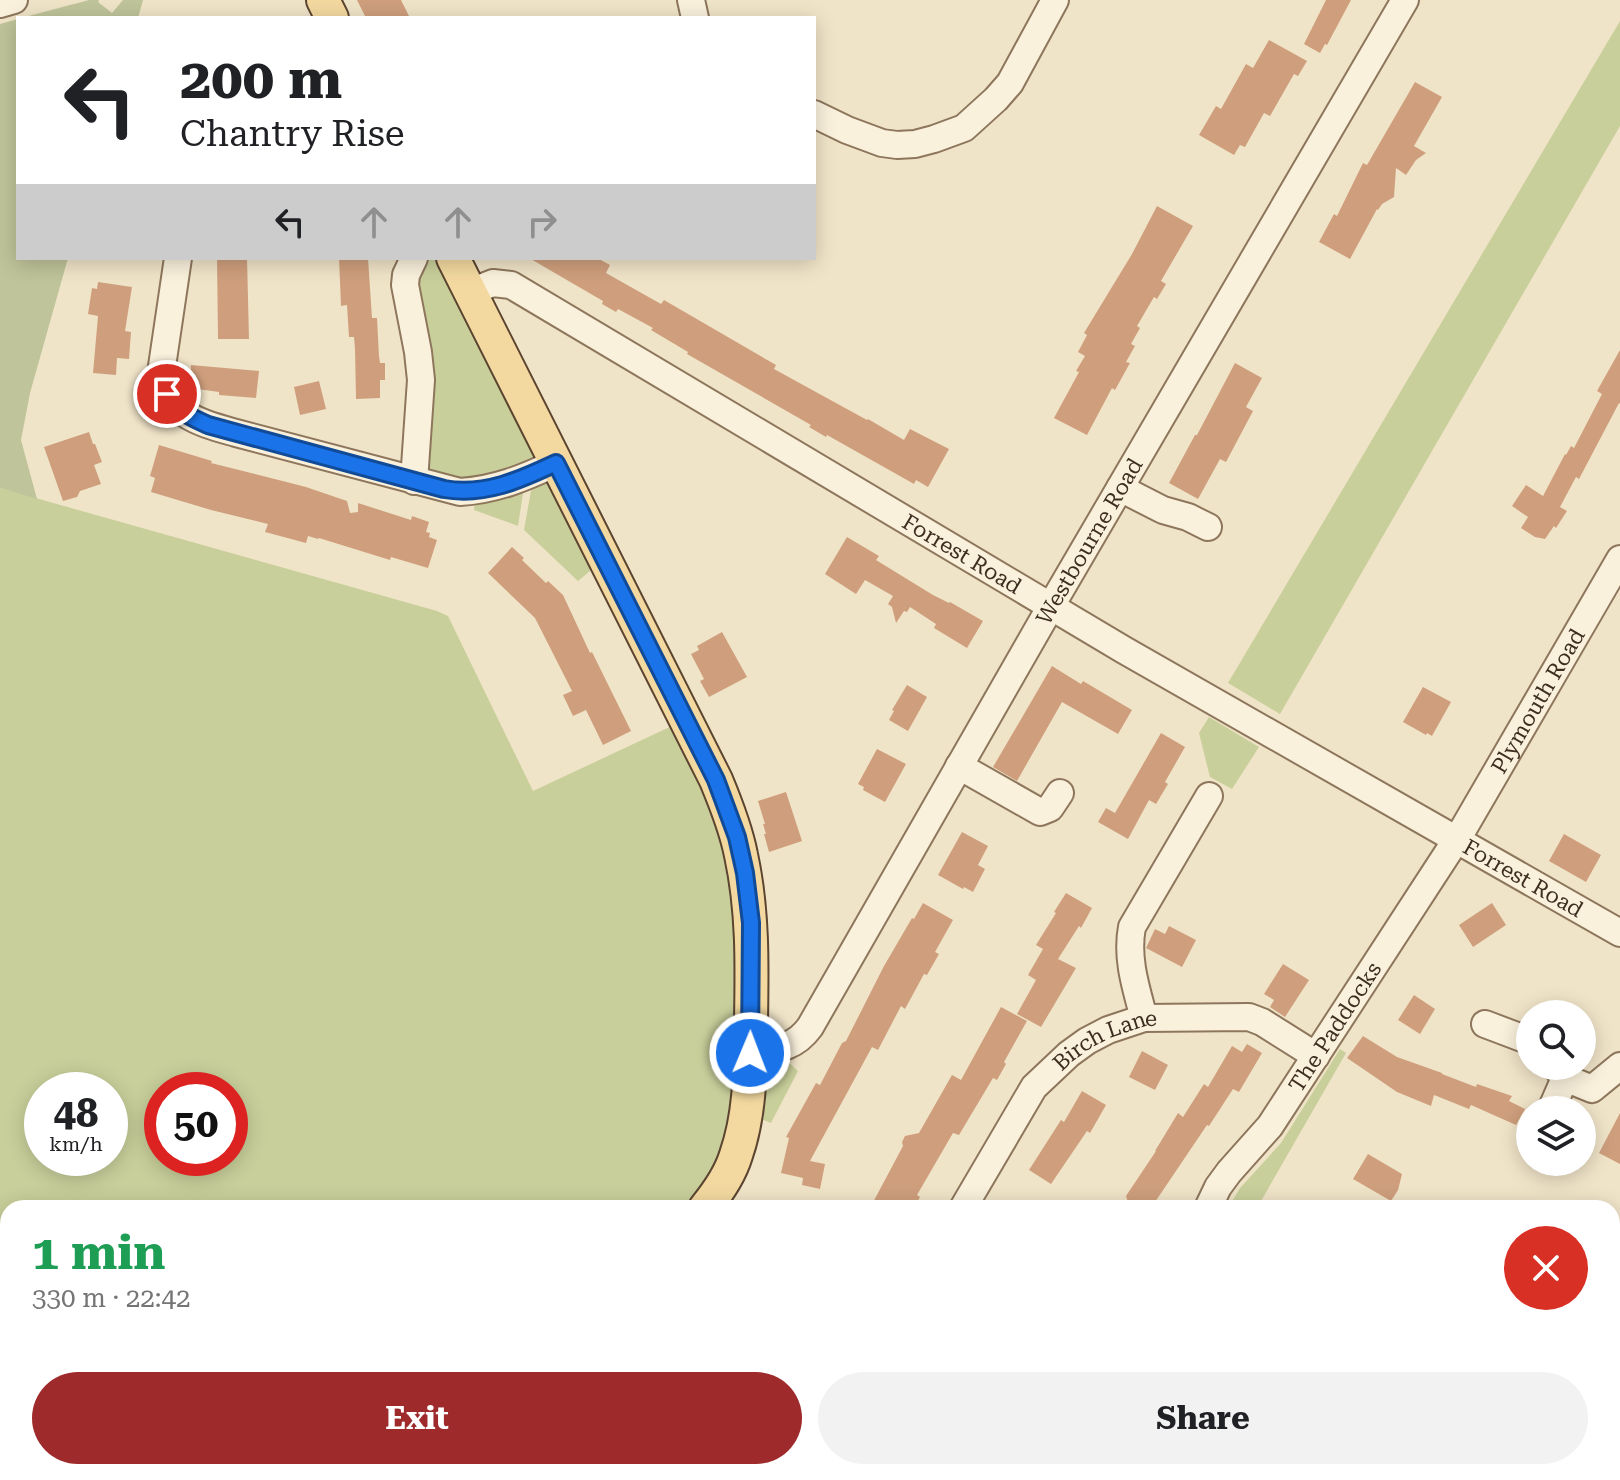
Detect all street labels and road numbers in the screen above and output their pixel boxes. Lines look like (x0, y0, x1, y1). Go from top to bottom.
street label: Westbourne Road (1031, 453, 1147, 629)
street label: Forrest Road (898, 509, 1026, 599)
street label: Plymouth Road (1486, 624, 1589, 778)
street label: Forrest Road (1459, 834, 1588, 922)
street label: The Paddocks (1283, 957, 1386, 1096)
street label: Birch Lane (1047, 1005, 1157, 1075)

